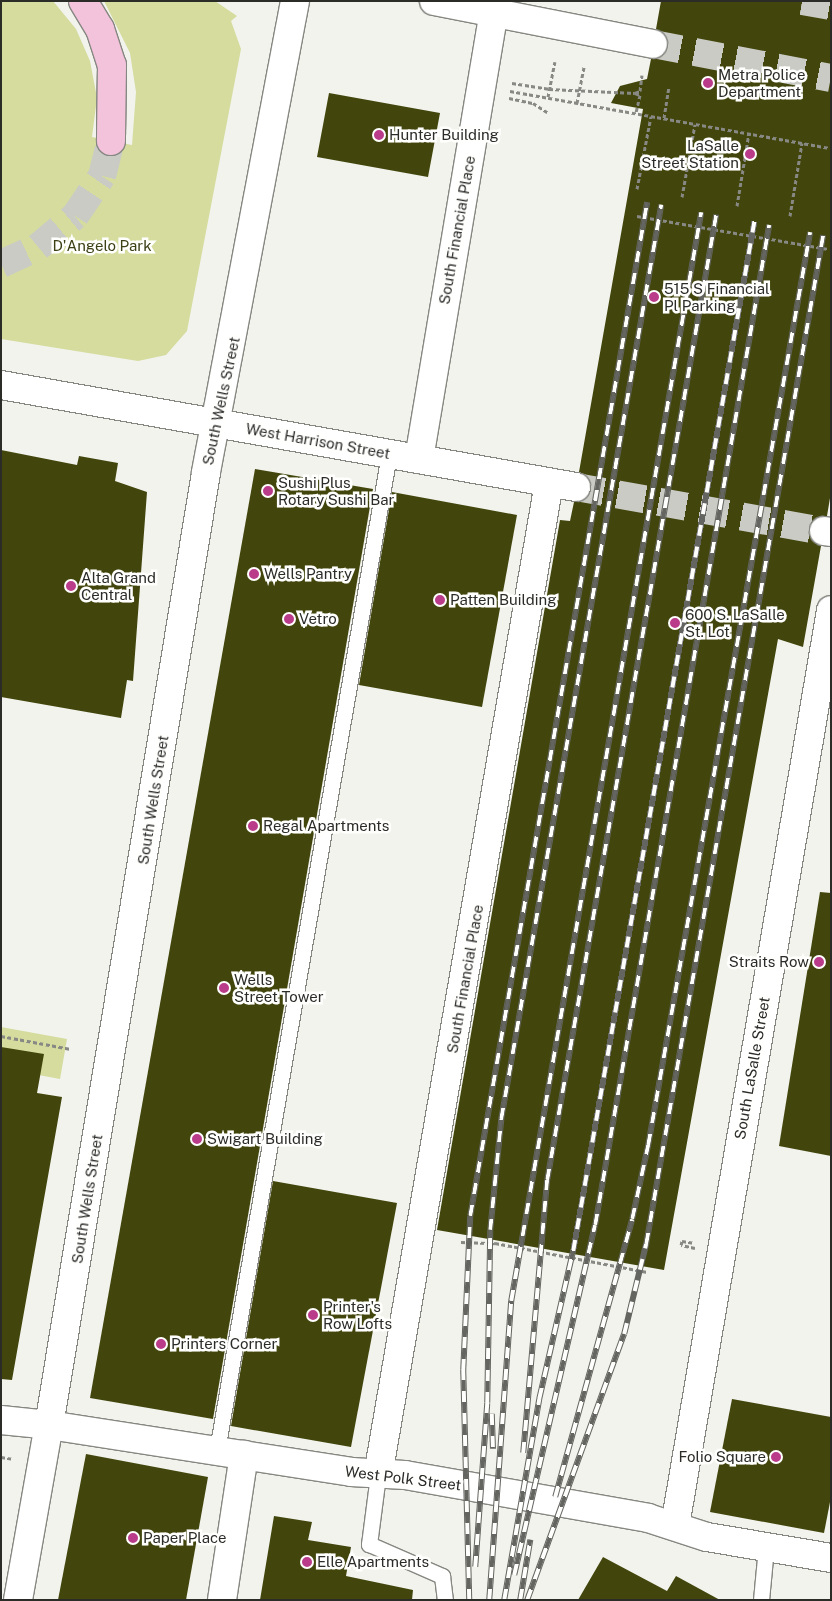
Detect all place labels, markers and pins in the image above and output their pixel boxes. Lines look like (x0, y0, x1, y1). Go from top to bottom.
place label: Metra Police Department (718, 65, 805, 100)
marker: Metra Police Department (702, 77, 714, 89)
place label: Hunter Building (389, 126, 499, 144)
marker: Hunter Building (373, 129, 385, 141)
place label: LaSalle Street Station (641, 136, 739, 171)
marker: LaSalle Street Station (743, 147, 757, 161)
place label: 515 S Financial Pl Parking (664, 279, 770, 314)
marker: 515 S Financial Pl Parking (648, 291, 660, 303)
place label: Sushi Plus Rotary Sushi Bar (278, 473, 394, 508)
marker: Sushi Plus Rotary Sushi Bar (262, 485, 274, 497)
place label: Wells Pantry (264, 565, 352, 583)
place label: Alta Grand Central (81, 568, 156, 603)
marker: Wells Pantry (248, 568, 260, 580)
marker: Alta Grand Central (65, 580, 77, 592)
place label: Patten Building (450, 591, 557, 609)
marker: Patten Building (434, 594, 446, 606)
place label: 600 S. LaSalle St. Lot (685, 605, 785, 640)
place label: Vetro (299, 610, 337, 628)
marker: Vetro (283, 613, 295, 625)
marker: 600 S. LaSalle St. Lot (669, 617, 681, 629)
place label: Regal Apartments (263, 817, 389, 835)
marker: Regal Apartments (247, 820, 259, 832)
place label: Straits Row (729, 953, 809, 971)
marker: Straits Row (813, 956, 825, 968)
place label: Wells Street Tower (234, 970, 324, 1005)
marker: Wells Street Tower (218, 982, 230, 994)
place label: Swigart Building (207, 1130, 323, 1148)
marker: Swigart Building (191, 1133, 203, 1145)
place label: Printer's Row Lofts (323, 1297, 392, 1332)
marker: Printer's Row Lofts (307, 1309, 319, 1321)
place label: Printers Corner (171, 1335, 277, 1353)
marker: Printers Corner (155, 1338, 167, 1350)
place label: Folio Square (678, 1448, 766, 1466)
marker: Folio Square (770, 1451, 782, 1463)
place label: Paper Place (143, 1529, 227, 1547)
marker: Paper Place (127, 1532, 139, 1544)
place label: Elle Apartments (317, 1553, 429, 1571)
marker: Elle Apartments (301, 1556, 313, 1568)

